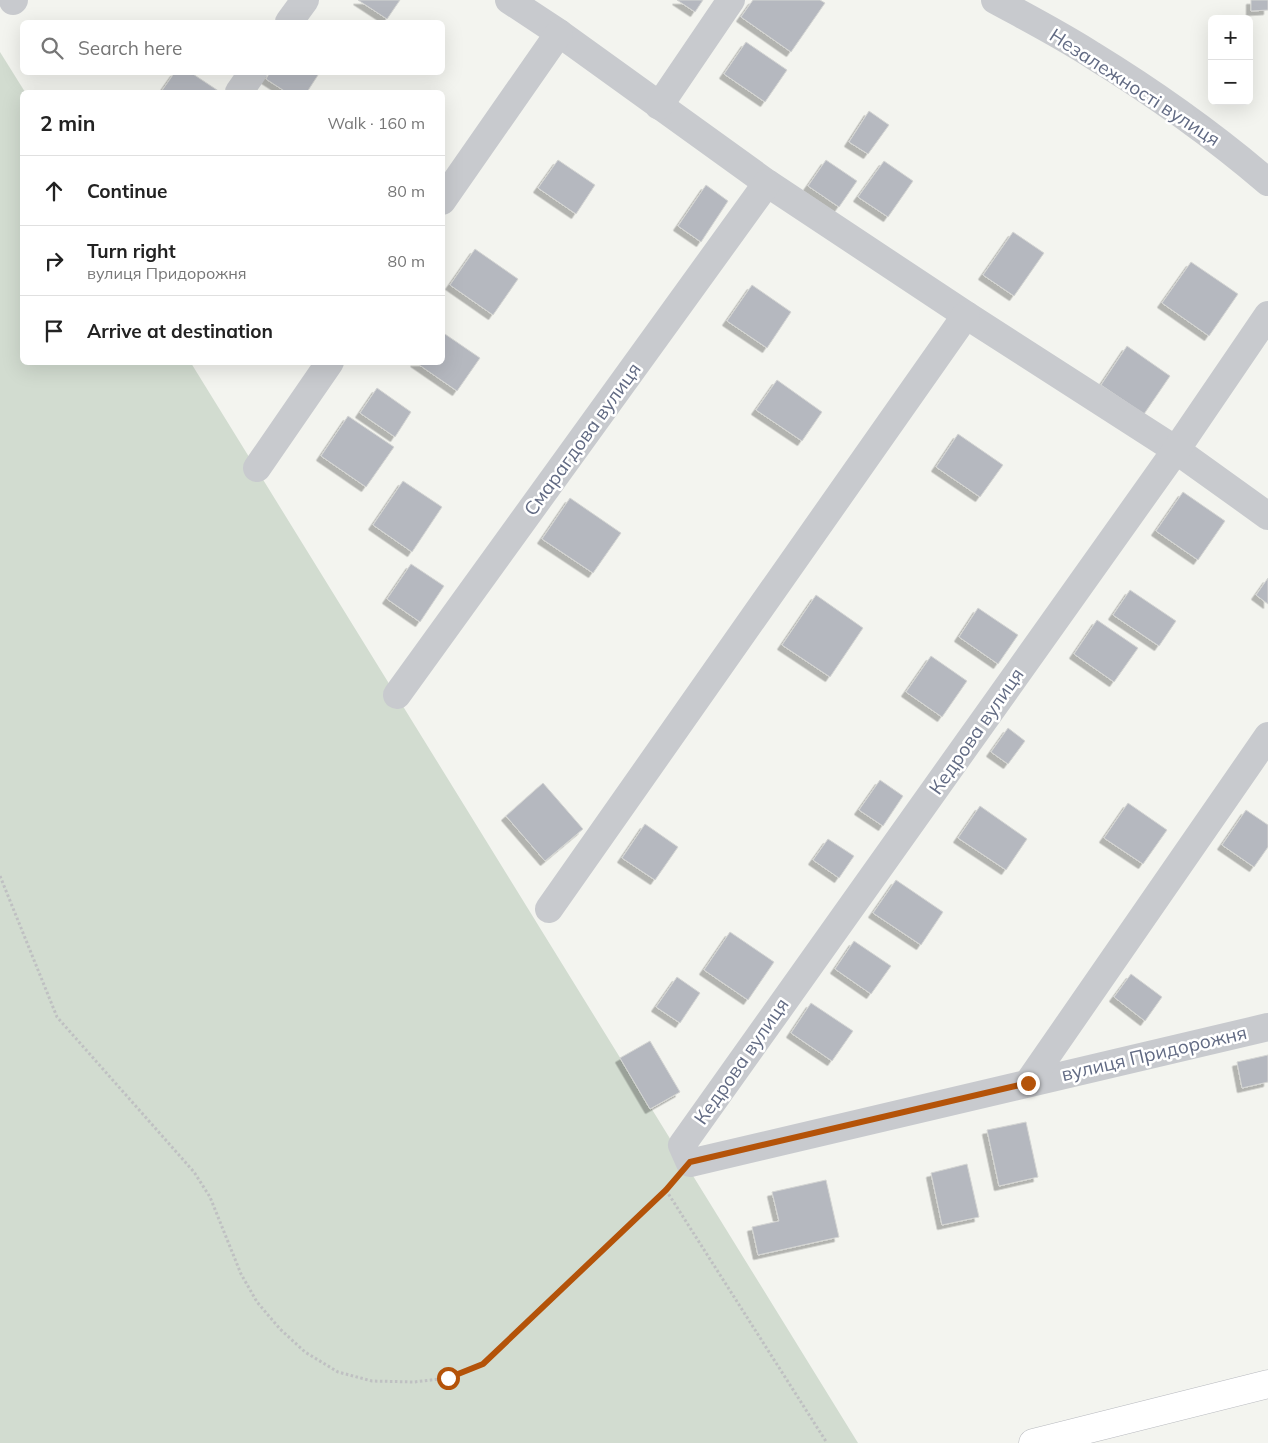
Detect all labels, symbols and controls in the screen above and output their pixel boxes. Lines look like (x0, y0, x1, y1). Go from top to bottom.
map controls (1208, 15, 1253, 105)
button: + (1208, 15, 1253, 60)
search box (20, 20, 445, 75)
street label: Незалежності вулиця (1045, 23, 1225, 151)
icon: search (38, 34, 66, 62)
text: Search here (78, 36, 182, 60)
button: − (1208, 60, 1253, 105)
text: 2 min (40, 110, 95, 136)
text: Walk · 160 m (327, 113, 425, 133)
icon: ahead (40, 177, 68, 205)
text: Continue (87, 179, 167, 203)
text: 80 m (388, 181, 425, 201)
text: Turn right (87, 239, 176, 263)
icon: right (40, 247, 68, 275)
text: 80 m (388, 251, 425, 271)
text: вулиця Придорожня (87, 263, 247, 283)
icon: arrive (40, 317, 68, 345)
text: Arrive at destination (87, 319, 273, 343)
street label: Смарагдова вулиця (518, 358, 646, 520)
street label: Кедрова вулиця (923, 663, 1029, 799)
street label: Кедрова вулиця (688, 993, 794, 1129)
street label: вулиця Придорожня (1059, 1020, 1249, 1086)
route end (1017, 1072, 1040, 1095)
route start (437, 1367, 460, 1390)

